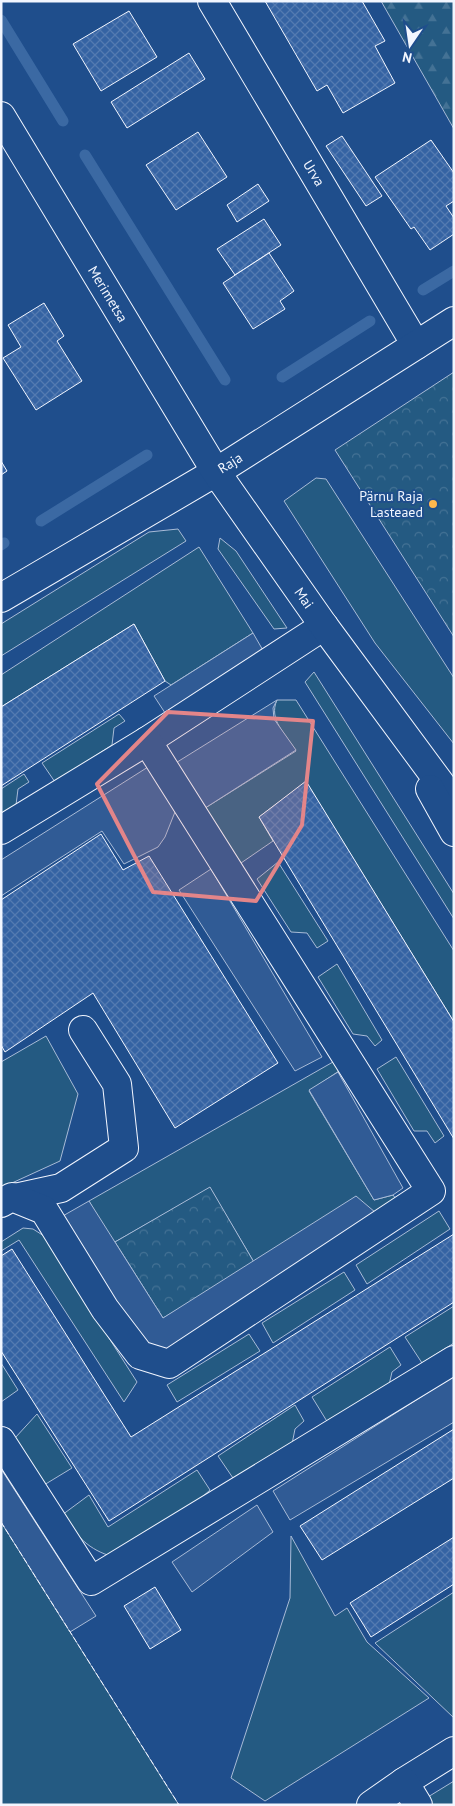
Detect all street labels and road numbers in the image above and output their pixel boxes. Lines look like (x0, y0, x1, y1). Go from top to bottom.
street label: Urva (299, 157, 329, 189)
street label: Merimetsa (84, 262, 132, 326)
street label: Raja (214, 449, 246, 477)
street label: Mai (290, 584, 318, 612)

